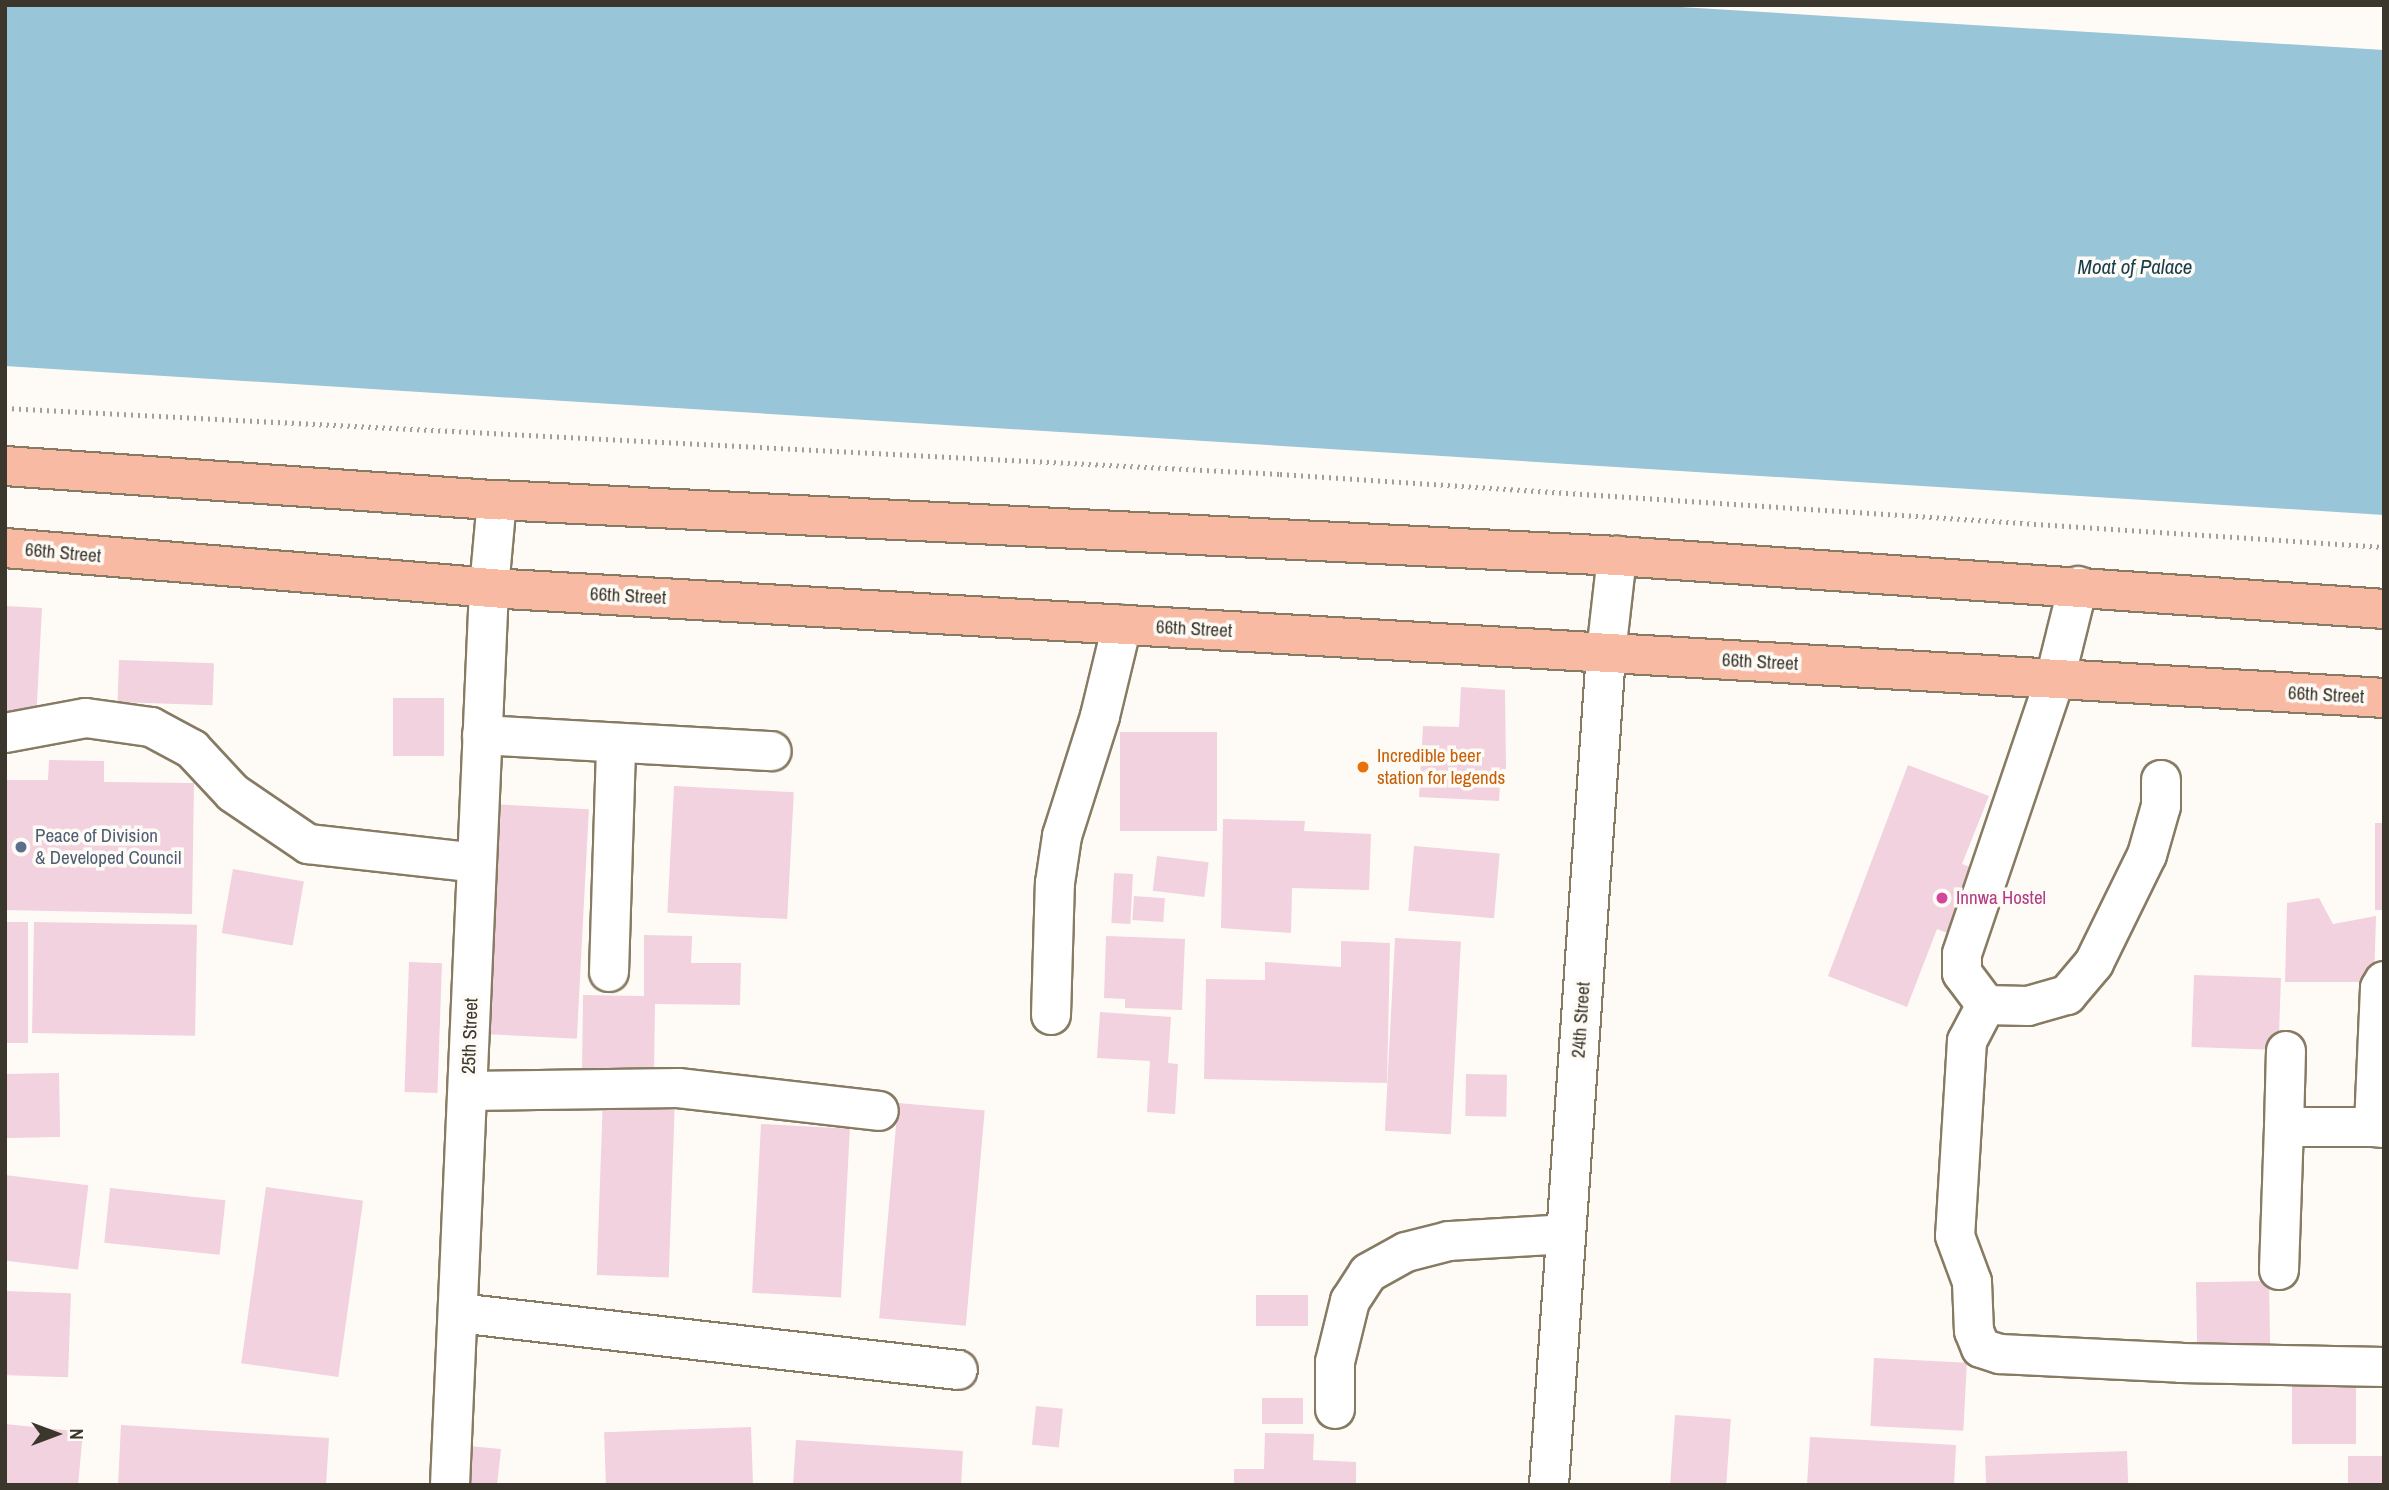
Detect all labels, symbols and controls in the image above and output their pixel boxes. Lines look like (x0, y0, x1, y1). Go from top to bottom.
water label: Moat of Palace (2078, 254, 2192, 280)
street label: 66th Street (24, 538, 102, 568)
street label: 66th Street (589, 583, 667, 609)
street label: 66th Street (1155, 616, 1233, 642)
street label: 66th Street (1721, 649, 1799, 675)
street label: 66th Street (2287, 682, 2365, 708)
place label: Incredible beer station for legends (1377, 745, 1505, 789)
marker: Incredible beer station for legends (1355, 759, 1371, 775)
place label: Peace of Division & Developed Council (35, 825, 181, 869)
marker: Peace of Division & Developed Council (13, 839, 29, 855)
place label: Innwa Hostel (1956, 887, 2046, 909)
marker: Innwa Hostel (1934, 890, 1950, 906)
street label: 24th Street (1567, 981, 1595, 1059)
street label: 25th Street (457, 998, 483, 1074)
north arrow (21, 1399, 91, 1469)
text: N (64, 1428, 90, 1440)

